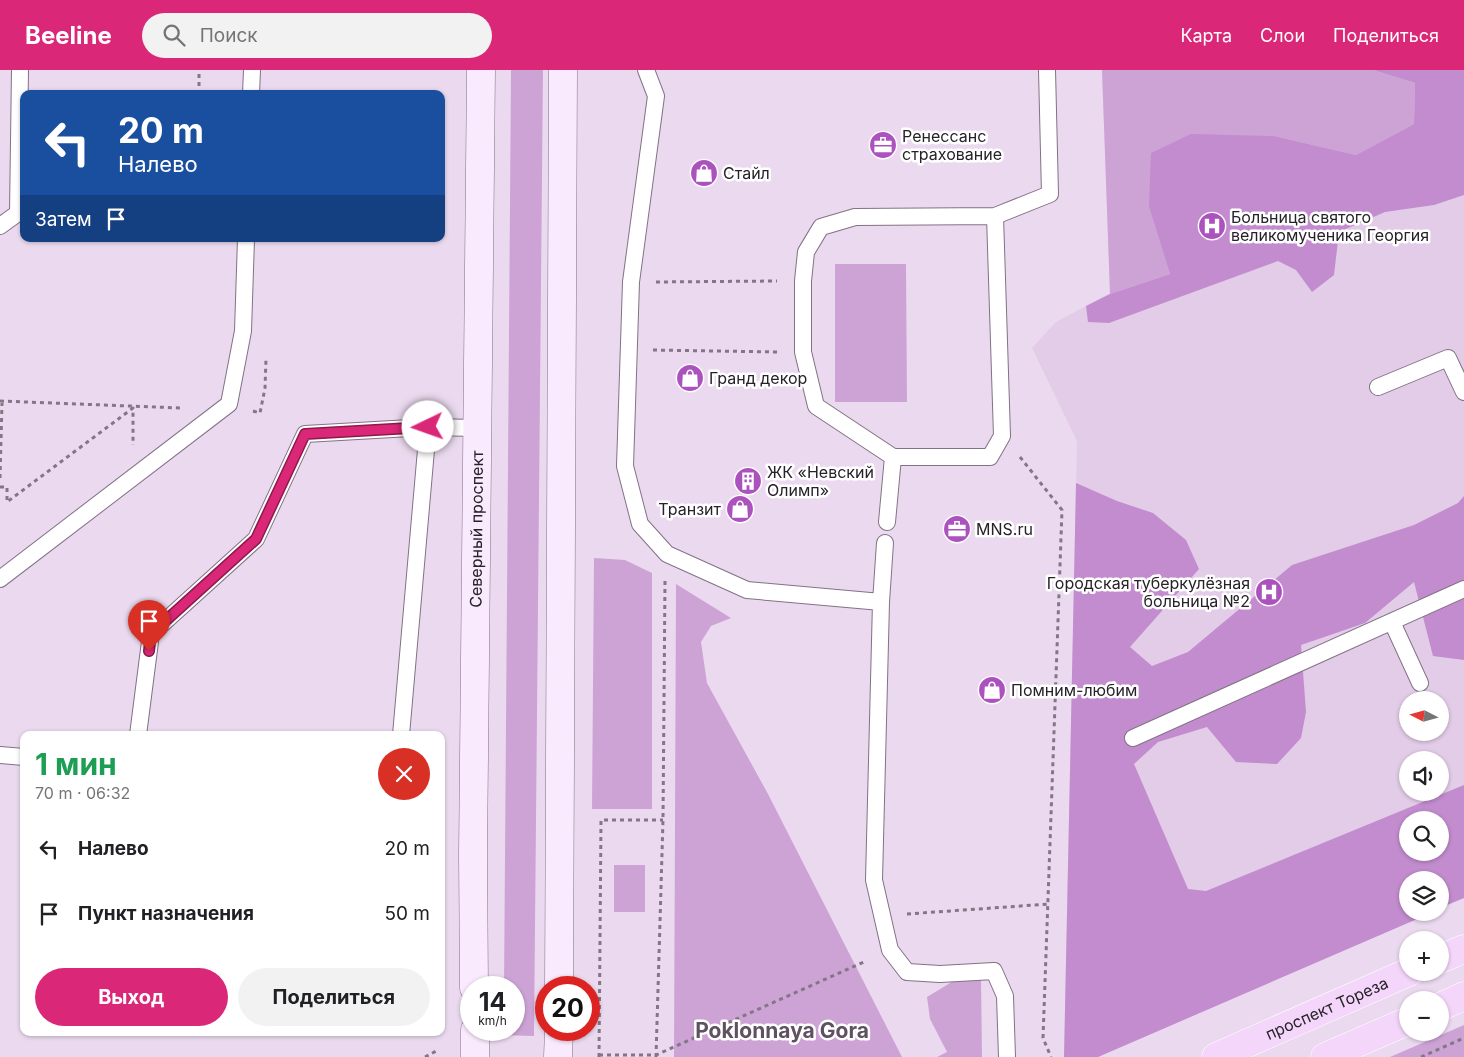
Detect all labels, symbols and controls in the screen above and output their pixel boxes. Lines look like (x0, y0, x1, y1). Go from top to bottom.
search box (142, 13, 492, 58)
text: Beeline (25, 21, 112, 50)
icon: search (160, 21, 188, 49)
text: Поиск (200, 24, 258, 47)
text: Карта (1180, 25, 1232, 46)
text: Слои (1260, 25, 1305, 46)
text: Поделиться (1333, 25, 1439, 46)
text: 20 m (118, 109, 204, 151)
icon: left (35, 110, 100, 175)
place label: Ренессанс страхование (902, 126, 1002, 164)
office icon: Ренессанс страхование (868, 130, 898, 160)
text: Налево (118, 151, 198, 177)
shop icon: Стайл (689, 158, 719, 188)
place label: Стайл (723, 163, 770, 183)
icon: arrive (102, 205, 130, 233)
place label: Больница святого великомученика Георгия (1231, 207, 1429, 245)
text: Затем (35, 208, 92, 231)
hospital icon: Больница святого великомученика Георгия (1197, 211, 1227, 241)
shop icon: Гранд декор (675, 363, 705, 393)
place label: Гранд декор (709, 368, 807, 388)
position arrow (401, 400, 453, 452)
street label: Северный проспект (466, 450, 487, 608)
place label: ЖК «Невский Олимп» (767, 462, 874, 500)
building icon: ЖК «Невский Олимп» (733, 466, 763, 496)
shop icon: Транзит (725, 494, 755, 524)
place label: Транзит (658, 499, 722, 519)
office icon: MNS.ru (942, 514, 972, 544)
place label: MNS.ru (976, 519, 1033, 539)
place label: Городская туберкулёзная больница №2 (1047, 573, 1250, 611)
hospital icon: Городская туберкулёзная больница №2 (1254, 577, 1284, 607)
pin (128, 600, 170, 651)
icon: arrive (135, 607, 163, 635)
shop icon: Помним-любим (977, 675, 1007, 705)
place label: Помним-любим (1011, 680, 1137, 700)
north arrow (1399, 691, 1449, 741)
map controls (1399, 691, 1449, 1041)
text: 1 мин (35, 746, 117, 782)
button: close (378, 748, 430, 800)
button: sound (1399, 751, 1449, 801)
text: 70 m · 06:32 (35, 783, 130, 803)
button: search (1399, 811, 1449, 861)
icon: left (35, 835, 63, 863)
text: Налево (78, 837, 149, 860)
text: 20 m (384, 837, 430, 860)
button: layers (1399, 871, 1449, 921)
icon: arrive (35, 900, 63, 928)
text: Пункт назначения (78, 902, 254, 925)
text: 50 m (384, 902, 430, 925)
button: + (1399, 931, 1449, 981)
button: Выход (35, 968, 228, 1026)
button: Поделиться (238, 968, 430, 1026)
street label: проспект Тореза (1262, 972, 1391, 1044)
speed limit sign: 20 (535, 976, 600, 1041)
text: 14 (479, 987, 506, 1017)
button: − (1399, 991, 1449, 1041)
text: km/h (478, 1013, 507, 1028)
district label: Poklonnaya Gora (695, 1018, 869, 1043)

